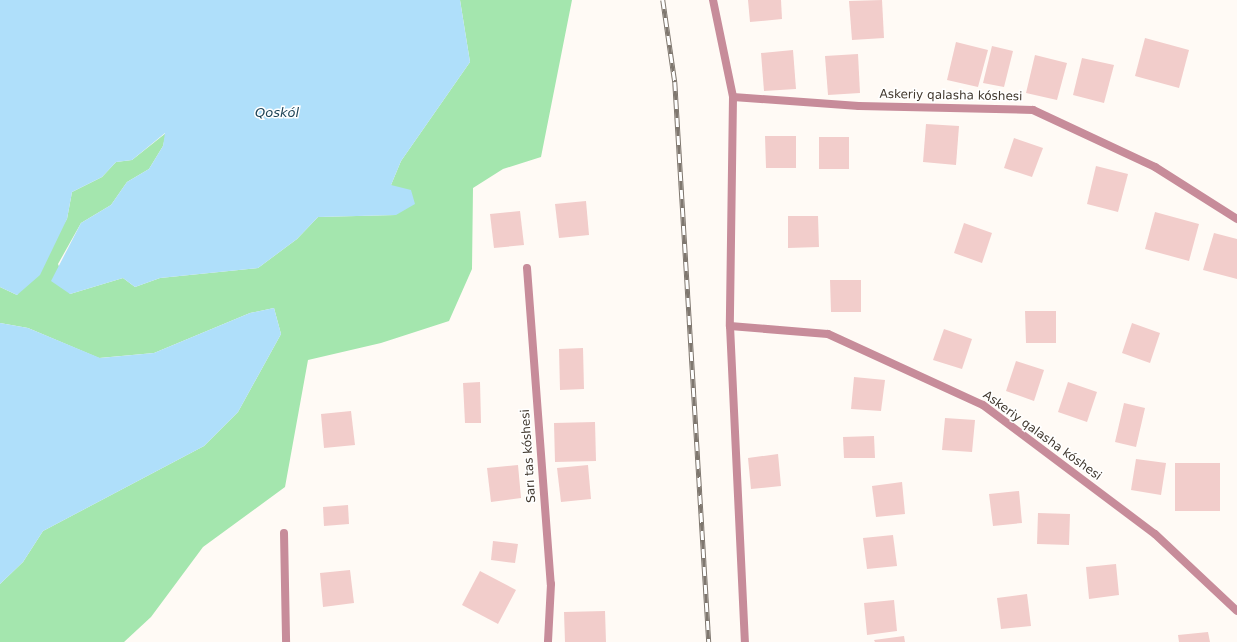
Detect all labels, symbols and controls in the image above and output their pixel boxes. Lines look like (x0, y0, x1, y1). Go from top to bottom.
street label: Askeriy qalasha kóshesi (879, 88, 1023, 104)
water label: Qoskól (255, 105, 299, 121)
street label: Askeriy qalasha kóshesi (980, 388, 1104, 484)
street label: Sarı tas kóshesi (519, 409, 539, 503)

